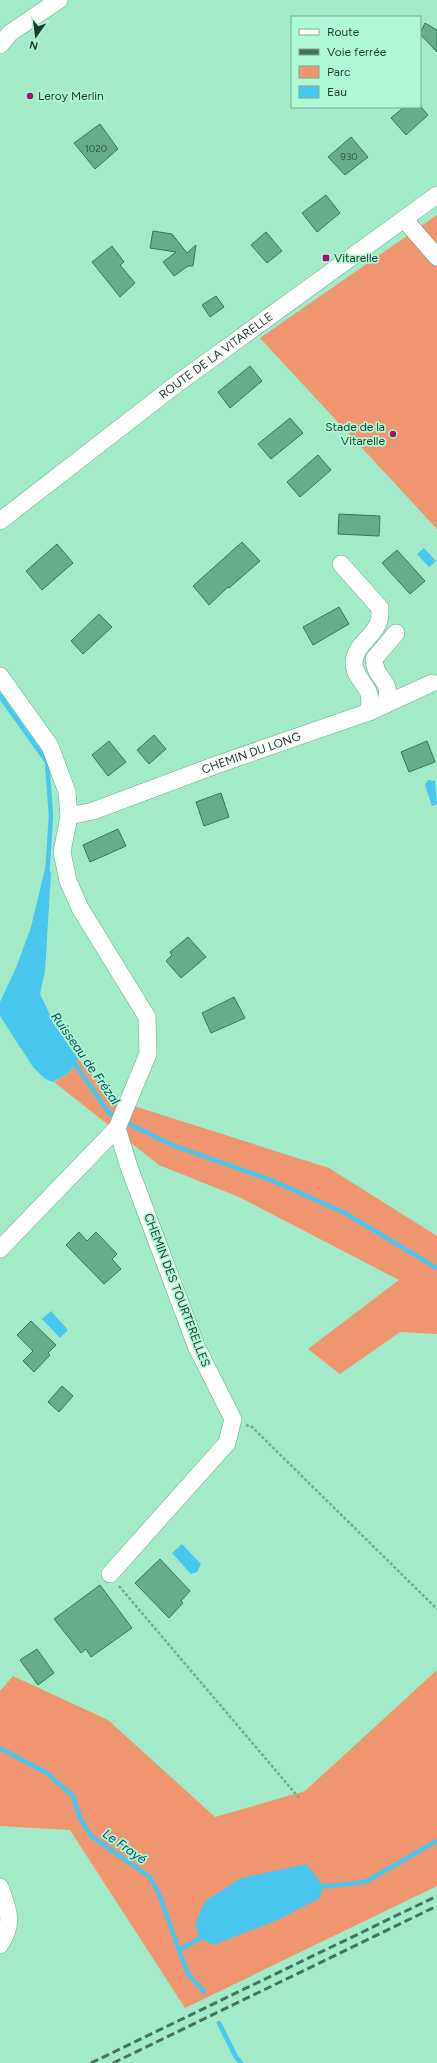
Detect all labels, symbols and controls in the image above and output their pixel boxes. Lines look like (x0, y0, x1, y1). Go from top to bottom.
north arrow (16, 16, 56, 56)
legend (291, 16, 421, 108)
text: Route (327, 25, 360, 39)
text: N (28, 38, 39, 53)
text: Voie ferrée (327, 45, 387, 59)
text: Parc (327, 65, 351, 79)
text: Eau (327, 85, 347, 99)
place label: Leroy Merlin (38, 89, 104, 103)
marker: Leroy Merlin (25, 91, 35, 101)
house number: 1020 (85, 142, 107, 155)
house number: 930 (340, 150, 358, 163)
place label: Vitarelle (334, 251, 379, 265)
marker: Vitarelle (321, 253, 331, 263)
street label: ROUTE DE LA VITARELLE (156, 310, 276, 402)
place label: Stade de la Vitarelle (325, 420, 385, 448)
marker: Stade de la Vitarelle (388, 429, 398, 439)
street label: CHEMIN DU LONG (200, 729, 303, 777)
water label: Ruisseau de Frézal (48, 1009, 123, 1107)
street label: CHEMIN DES TOURTERELLES (141, 1211, 213, 1369)
water label: Le Frayé (100, 1826, 149, 1867)

